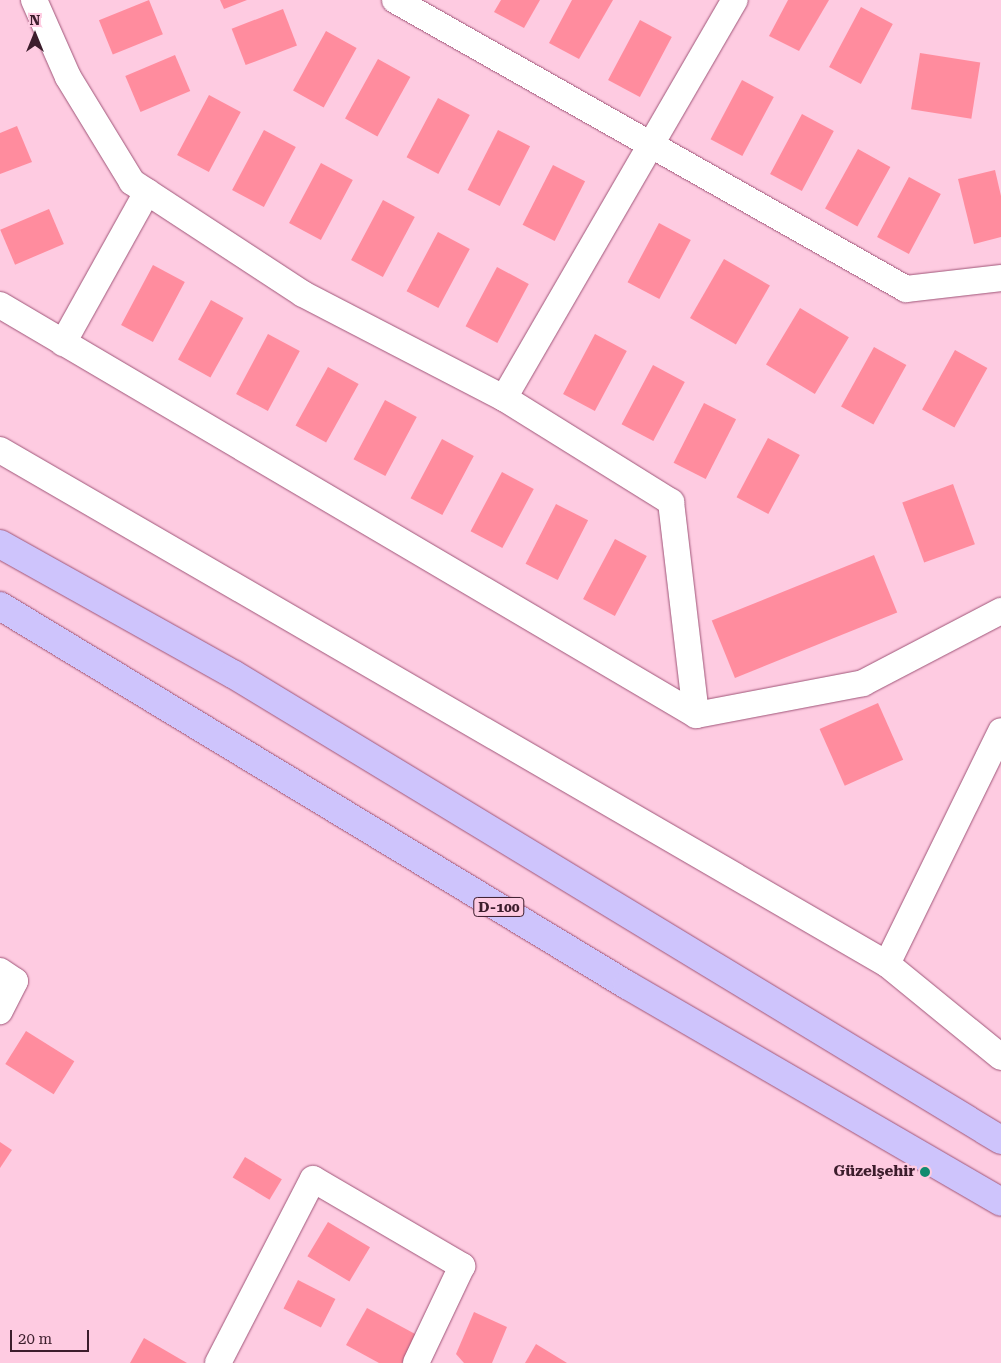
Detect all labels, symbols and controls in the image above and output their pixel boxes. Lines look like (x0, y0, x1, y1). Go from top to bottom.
north arrow (10, 10, 60, 60)
text: N (30, 12, 40, 28)
road number: D-100 (473, 896, 525, 919)
place label: Güzelşehir (834, 1163, 915, 1181)
marker: Güzelşehir (919, 1166, 931, 1178)
scale bar (12, 1320, 91, 1352)
text: 20 m (18, 1330, 52, 1348)

